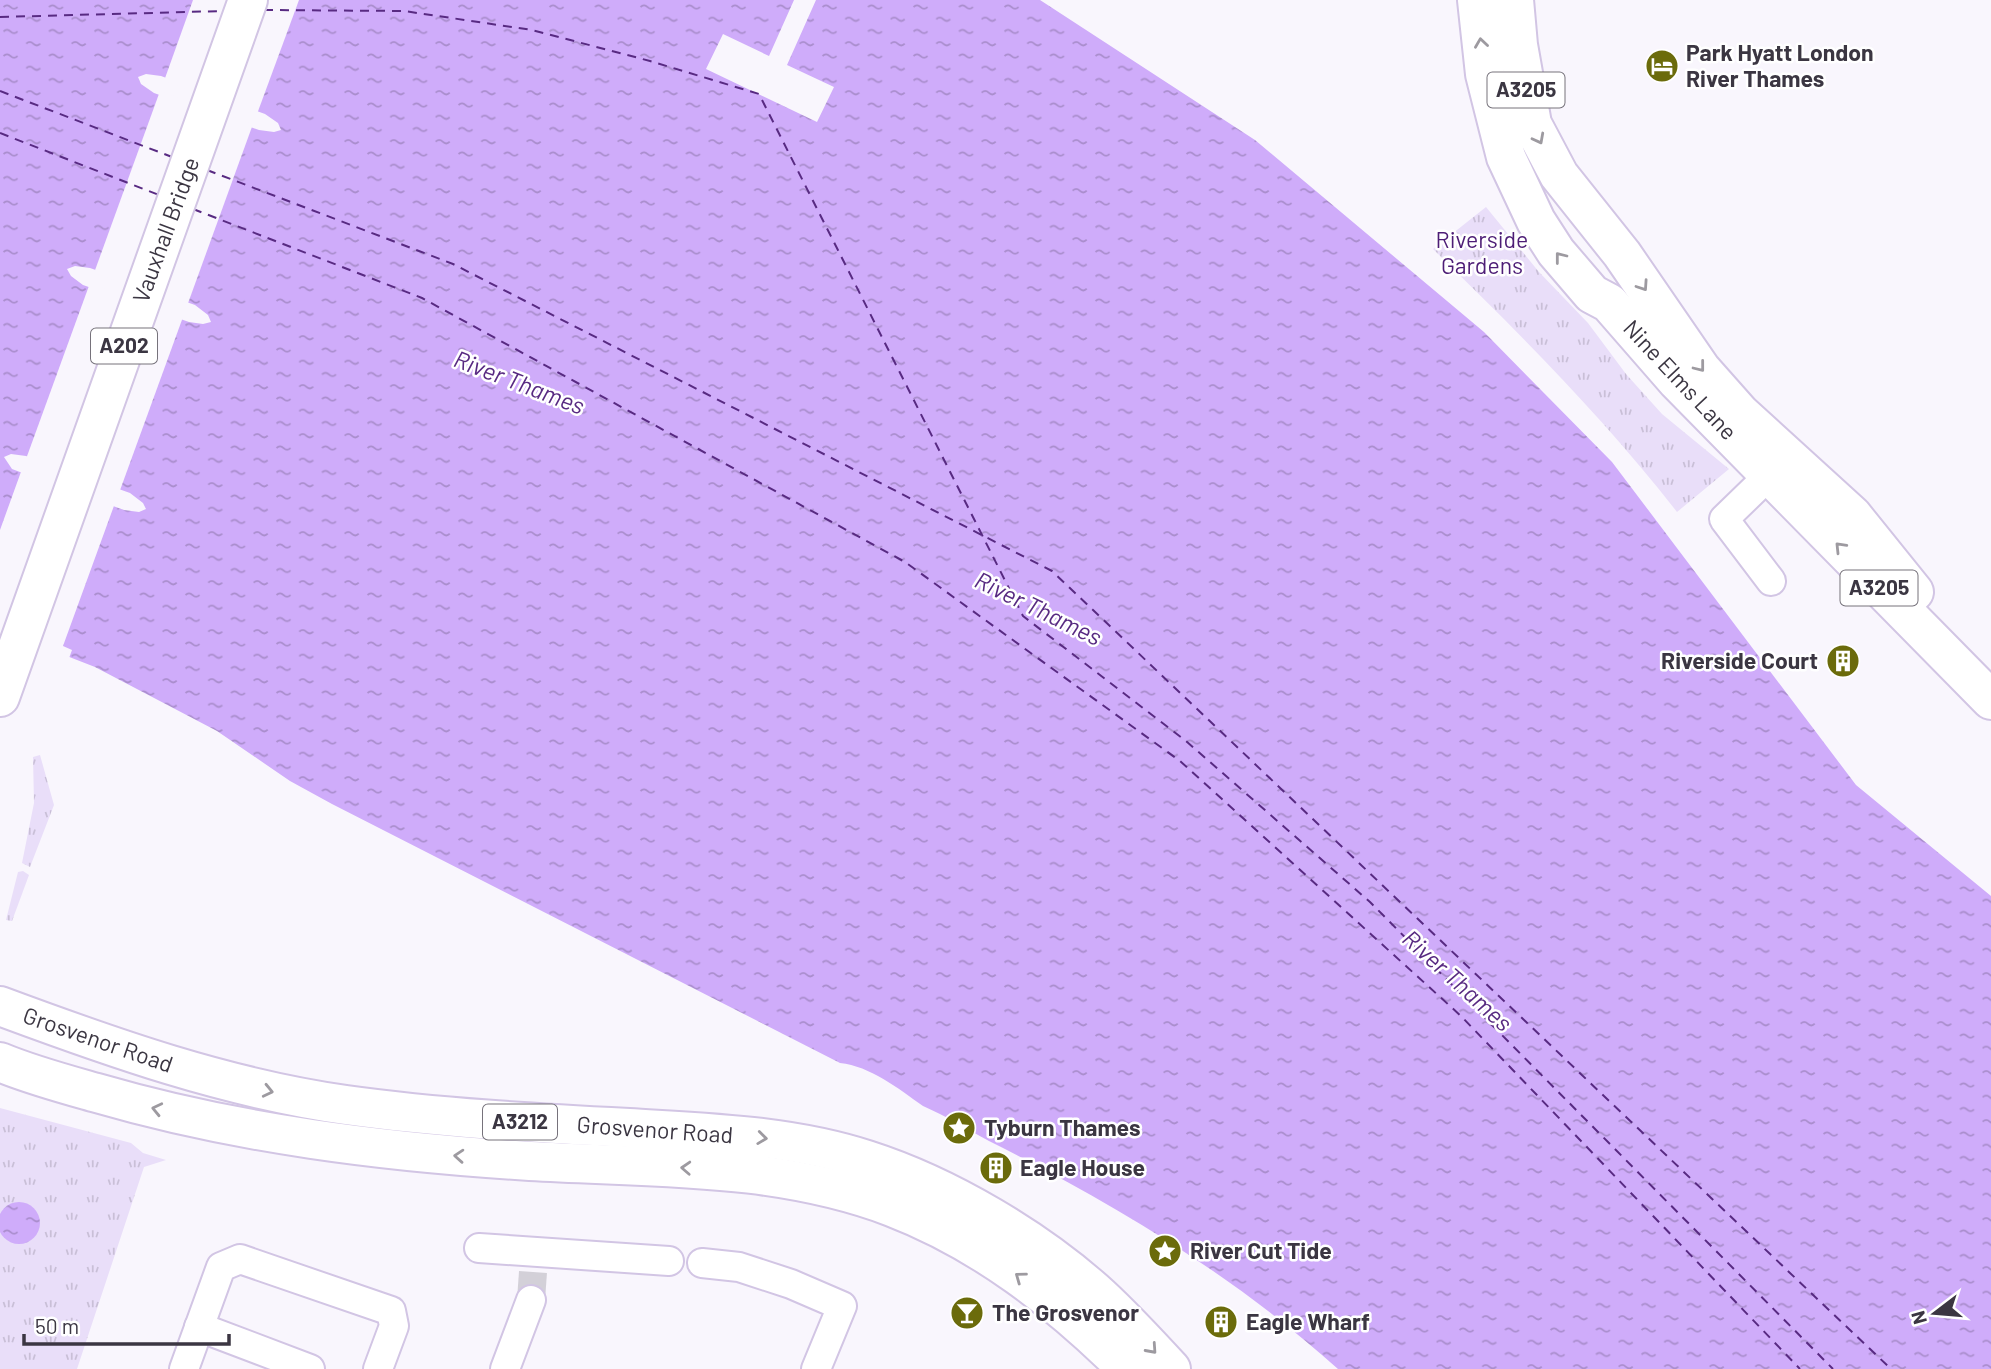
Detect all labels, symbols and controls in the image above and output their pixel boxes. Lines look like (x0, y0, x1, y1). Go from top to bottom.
one-way arrow (1473, 37, 1488, 49)
place label: Park Hyatt London River Thames (1686, 38, 1874, 92)
hotel icon: Park Hyatt London River Thames (1643, 47, 1681, 85)
road number: A3205 (1488, 72, 1564, 108)
one-way arrow (1531, 131, 1545, 144)
street label: Vauxhall Bridge (126, 153, 204, 306)
park label: Riverside Gardens (1436, 225, 1528, 279)
one-way arrow (1556, 252, 1569, 264)
one-way arrow (1635, 278, 1648, 291)
street label: Nine Elms Lane (1618, 314, 1743, 445)
road number: A202 (91, 328, 157, 364)
water label: River Thames (450, 343, 589, 420)
one-way arrow (1692, 360, 1705, 372)
one-way arrow (1835, 543, 1848, 556)
water label: River Thames (971, 565, 1107, 651)
road number: A3205 (1840, 570, 1918, 606)
building icon: Riverside Court (1824, 642, 1862, 680)
place label: Riverside Court (1661, 646, 1818, 674)
water label: River Thames (1397, 923, 1519, 1037)
street label: Grosvenor Road (20, 1000, 177, 1078)
one-way arrow (261, 1083, 273, 1097)
one-way arrow (151, 1103, 163, 1118)
road number: A3212 (483, 1104, 557, 1140)
place icon: Tyburn Thames (940, 1109, 978, 1147)
street label: Grosvenor Road (576, 1110, 734, 1148)
place label: Tyburn Thames (984, 1113, 1141, 1141)
one-way arrow (756, 1130, 768, 1145)
one-way arrow (453, 1149, 464, 1164)
building icon: Eagle House (977, 1149, 1015, 1187)
place label: Eagle House (1020, 1153, 1145, 1181)
one-way arrow (680, 1161, 691, 1176)
place icon: River Cut Tide (1146, 1232, 1184, 1270)
place label: River Cut Tide (1190, 1236, 1332, 1264)
one-way arrow (1015, 1272, 1028, 1285)
north arrow (1900, 1278, 1970, 1348)
bar icon: The Grosvenor (948, 1294, 986, 1332)
place label: The Grosvenor (992, 1298, 1139, 1326)
scale bar (24, 1302, 229, 1346)
building icon: Eagle Wharf (1202, 1303, 1240, 1341)
place label: Eagle Wharf (1246, 1307, 1370, 1335)
text: N (1905, 1309, 1931, 1327)
text: 50 m (35, 1313, 79, 1338)
one-way arrow (1144, 1340, 1156, 1353)

